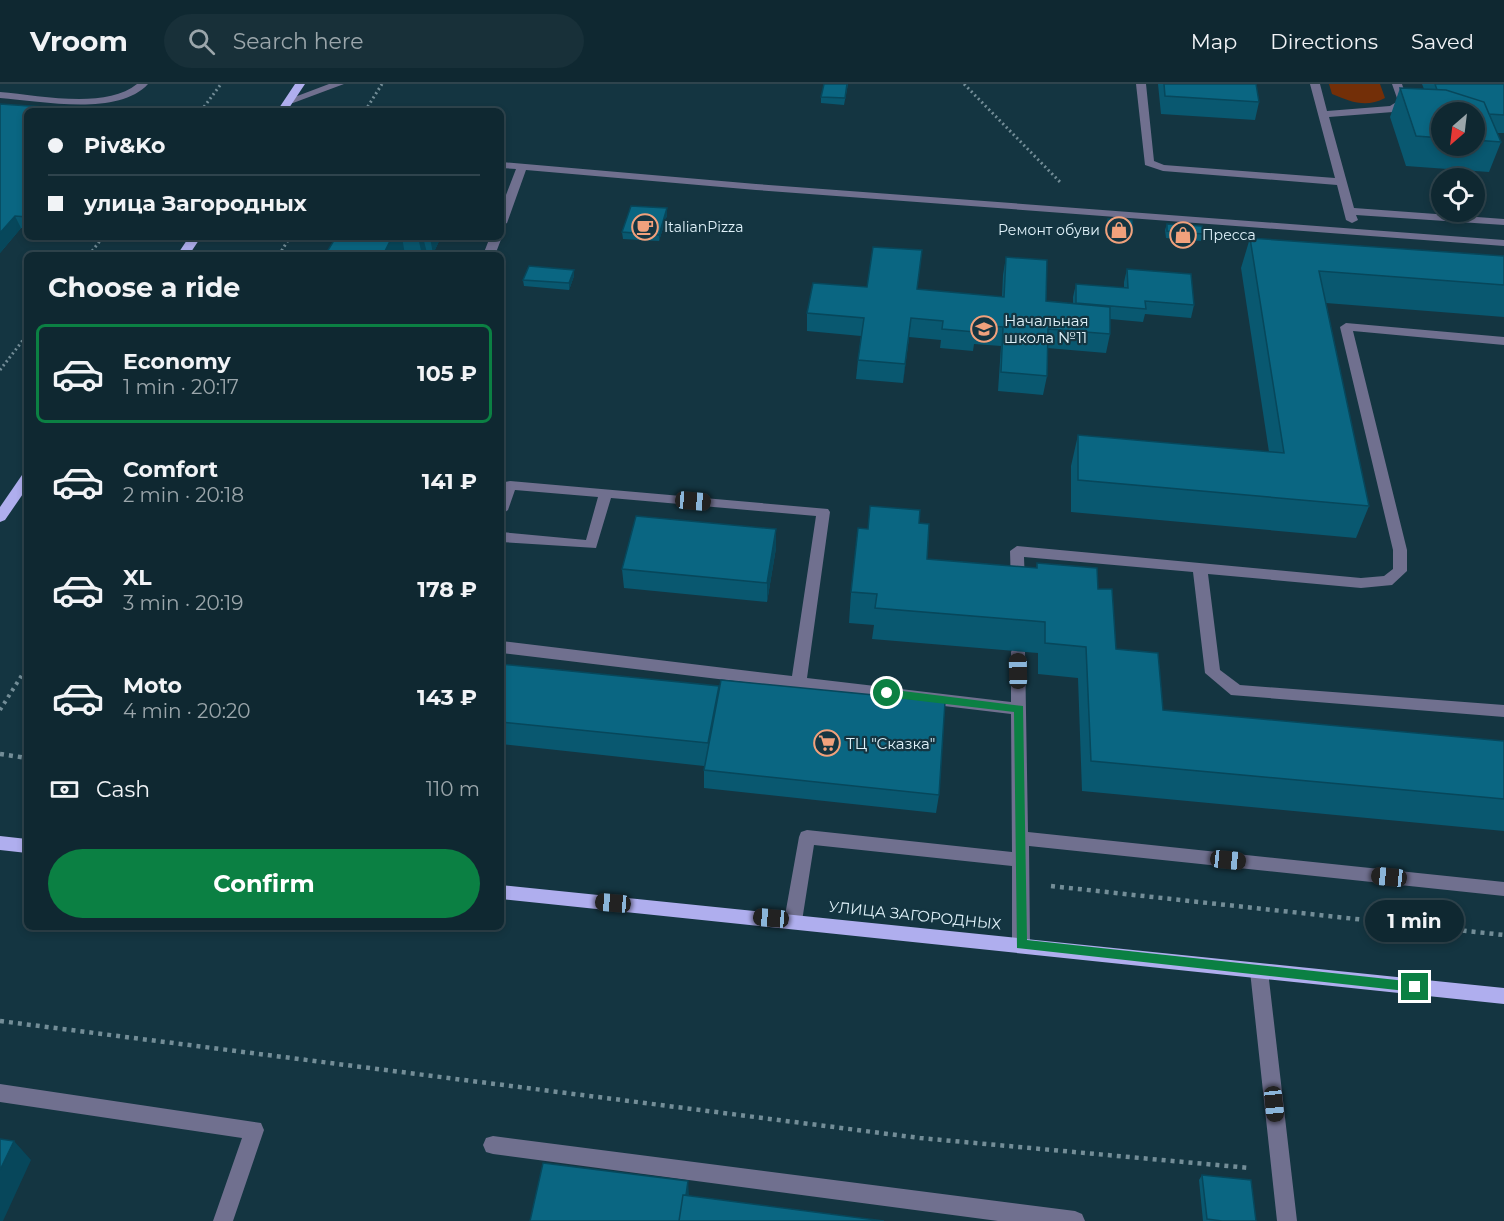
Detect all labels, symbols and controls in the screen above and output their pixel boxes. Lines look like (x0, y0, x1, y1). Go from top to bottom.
search box (164, 14, 584, 68)
text: Vroom (30, 24, 128, 58)
icon: search (185, 25, 218, 58)
text: Search here (233, 28, 364, 55)
text: Map (1191, 29, 1237, 54)
text: Directions (1270, 29, 1378, 54)
text: Saved (1411, 29, 1474, 54)
north arrow (1431, 102, 1485, 156)
map controls (1431, 102, 1485, 222)
text: Piv&Ko (84, 132, 166, 159)
button: locate (1431, 168, 1485, 222)
text: улица Загородных (84, 190, 307, 217)
cafe icon: ItalianPizza (630, 212, 660, 242)
shop icon: Ремонт обуви (1104, 215, 1134, 245)
place label: ItalianPizza (664, 218, 744, 236)
shop icon: Пресса (1168, 220, 1198, 250)
place label: Ремонт обуви (998, 221, 1100, 239)
place label: Пресса (1202, 226, 1256, 244)
text: Choose a ride (48, 271, 240, 304)
place label: Начальная школа №11 (1004, 311, 1089, 347)
school or university icon: Начальная школа №11 (969, 314, 999, 344)
icon: car (51, 347, 105, 401)
text: Economy (123, 348, 231, 375)
text: 105 ₽ (417, 360, 477, 387)
text: 1 min · 20:17 (123, 375, 239, 399)
icon: car (51, 455, 105, 509)
text: Comfort (123, 456, 218, 483)
text: 141 ₽ (422, 468, 477, 495)
text: 2 min · 20:18 (123, 483, 244, 507)
car (674, 490, 712, 512)
icon: car (51, 563, 105, 617)
text: XL (123, 564, 152, 591)
text: 178 ₽ (417, 576, 477, 603)
text: 3 min · 20:19 (123, 591, 243, 615)
car (1009, 653, 1027, 689)
icon: car (51, 671, 105, 725)
text: Moto (123, 672, 182, 699)
route start (873, 679, 900, 706)
text: 143 ₽ (417, 684, 477, 711)
text: 4 min · 20:20 (123, 699, 250, 723)
supermarket icon: ТЦ "Сказка" (812, 728, 842, 758)
place label: ТЦ "Сказка" (846, 734, 935, 753)
icon: cash (48, 773, 81, 806)
text: Cash (96, 776, 150, 803)
text: 110 m (426, 777, 480, 801)
button: Confirm (48, 849, 480, 918)
car (1209, 849, 1247, 871)
car (1370, 866, 1408, 888)
car (594, 892, 632, 914)
street label: УЛИЦА ЗАГОРОДНЫХ (828, 896, 1002, 934)
callout: 1 min (1366, 900, 1464, 942)
car (752, 907, 790, 929)
text: 1 min (1387, 909, 1442, 933)
route end (1401, 973, 1428, 1000)
car (1263, 1085, 1285, 1123)

